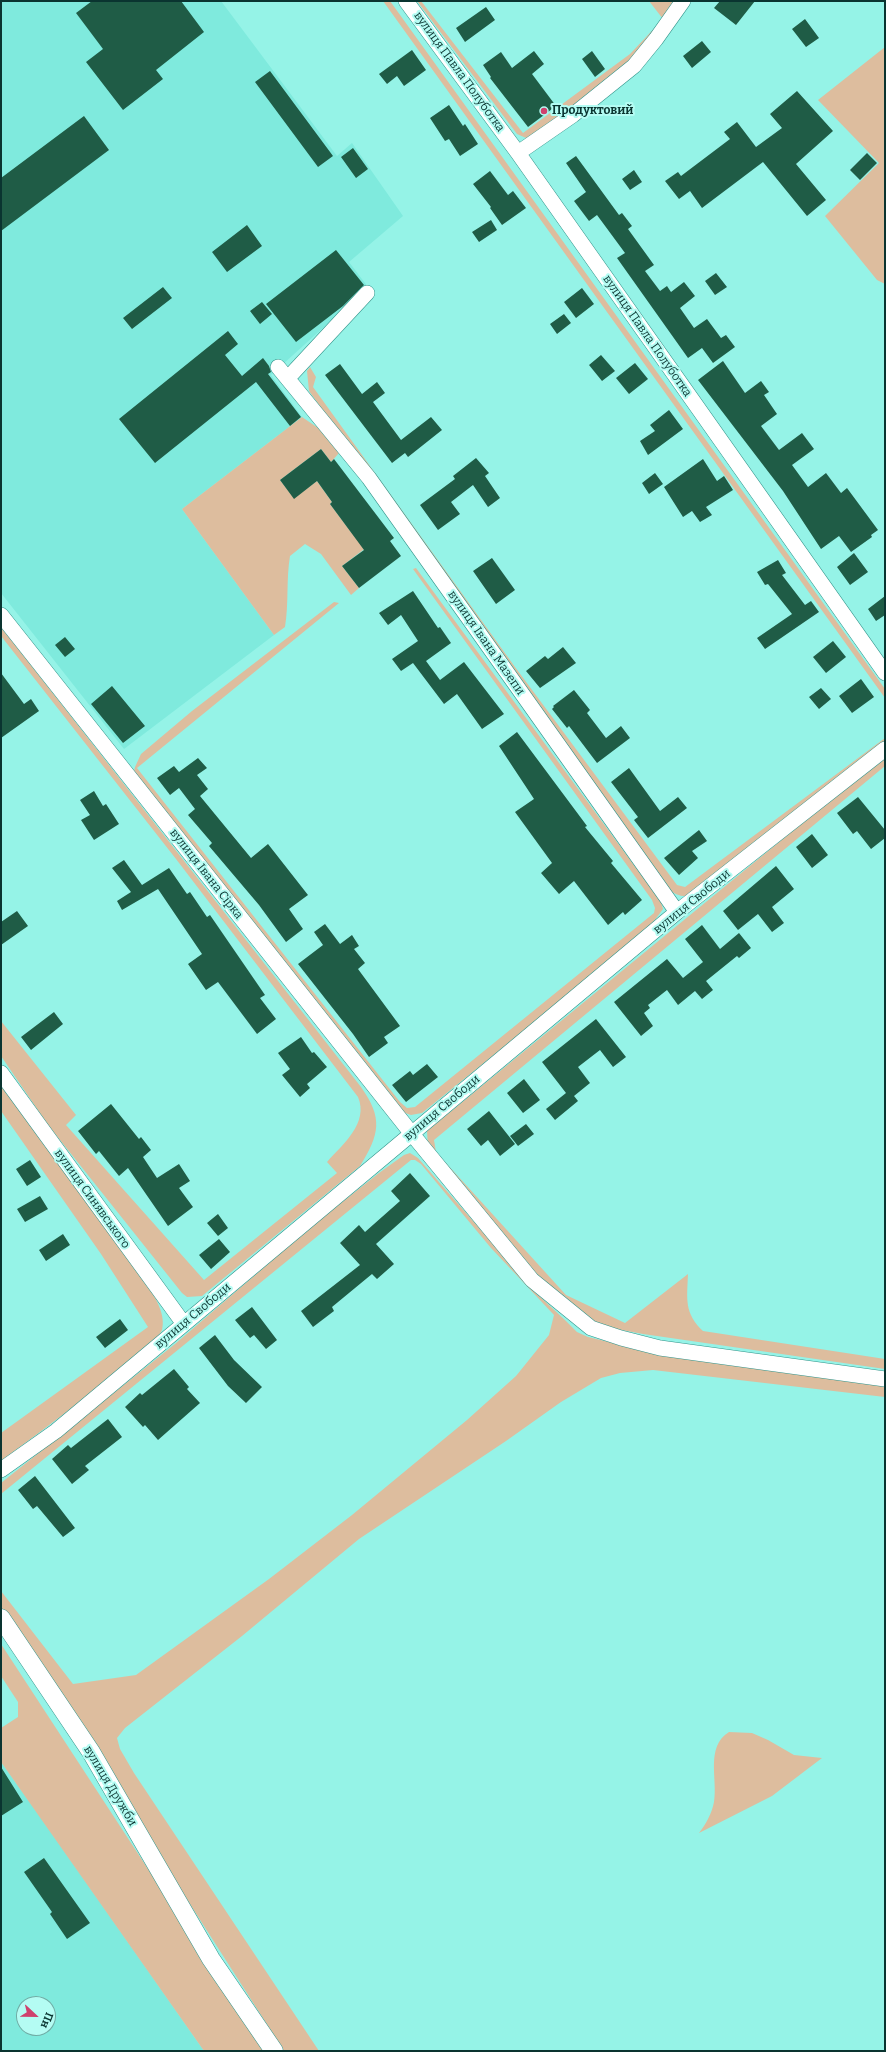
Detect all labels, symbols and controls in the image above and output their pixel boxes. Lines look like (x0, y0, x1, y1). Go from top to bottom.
street label: вулиця Павла Полуботка (411, 9, 507, 135)
place label: Продуктовий (552, 104, 633, 118)
marker: Продуктовий (539, 106, 549, 116)
street label: вулиця Павла Полуботка (599, 272, 695, 400)
street label: вулиця Івана Мазепи (444, 588, 528, 698)
street label: вулиця Івана Сірка (166, 826, 246, 922)
street label: вулиця Свободи (651, 867, 733, 937)
street label: вулиця Свободи (401, 1072, 483, 1144)
street label: вулиця Синявського (51, 1147, 133, 1251)
street label: вулиця Свободи (152, 1280, 234, 1352)
street label: вулиця Дружби (80, 1743, 140, 1829)
north arrow (16, 1996, 56, 2036)
text: Пн (38, 2010, 56, 2030)

